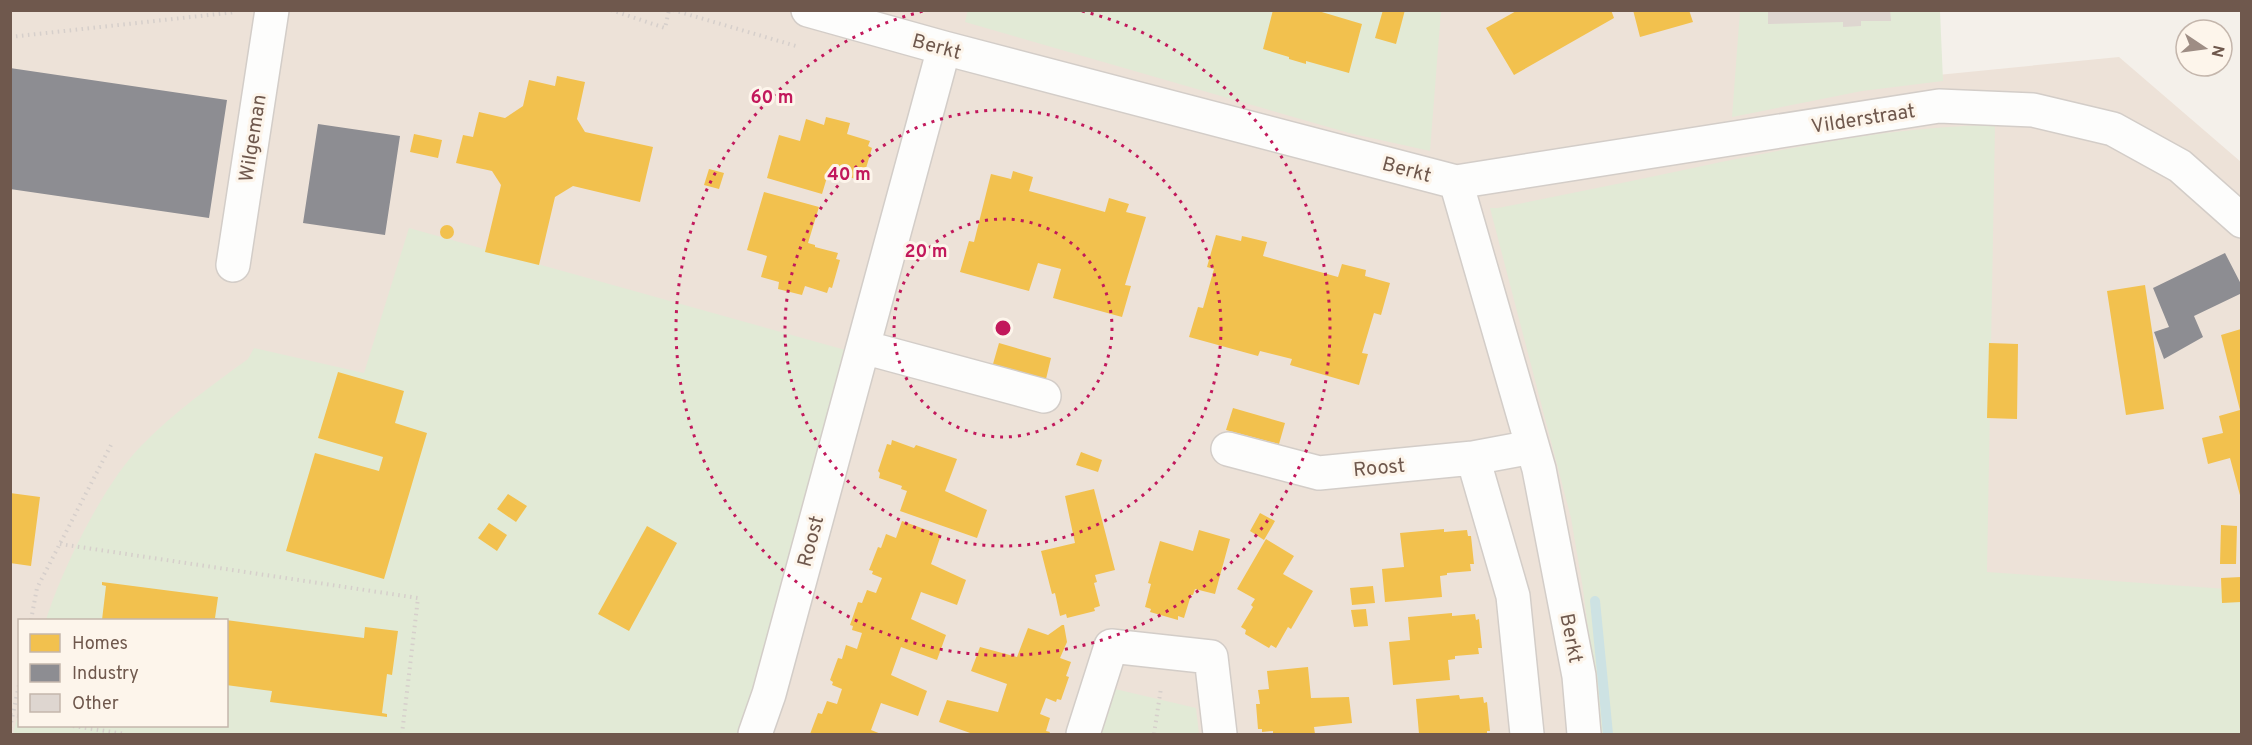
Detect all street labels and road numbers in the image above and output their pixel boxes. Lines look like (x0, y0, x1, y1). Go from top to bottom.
street label: Berkt (909, 29, 964, 67)
street label: Wilgeman (234, 93, 274, 184)
street label: Vilderstraat (1809, 99, 1917, 141)
street label: Berkt (1379, 152, 1434, 190)
street label: Roost (1352, 454, 1406, 484)
street label: Roost (793, 513, 831, 570)
street label: Berkt (1553, 611, 1588, 665)

